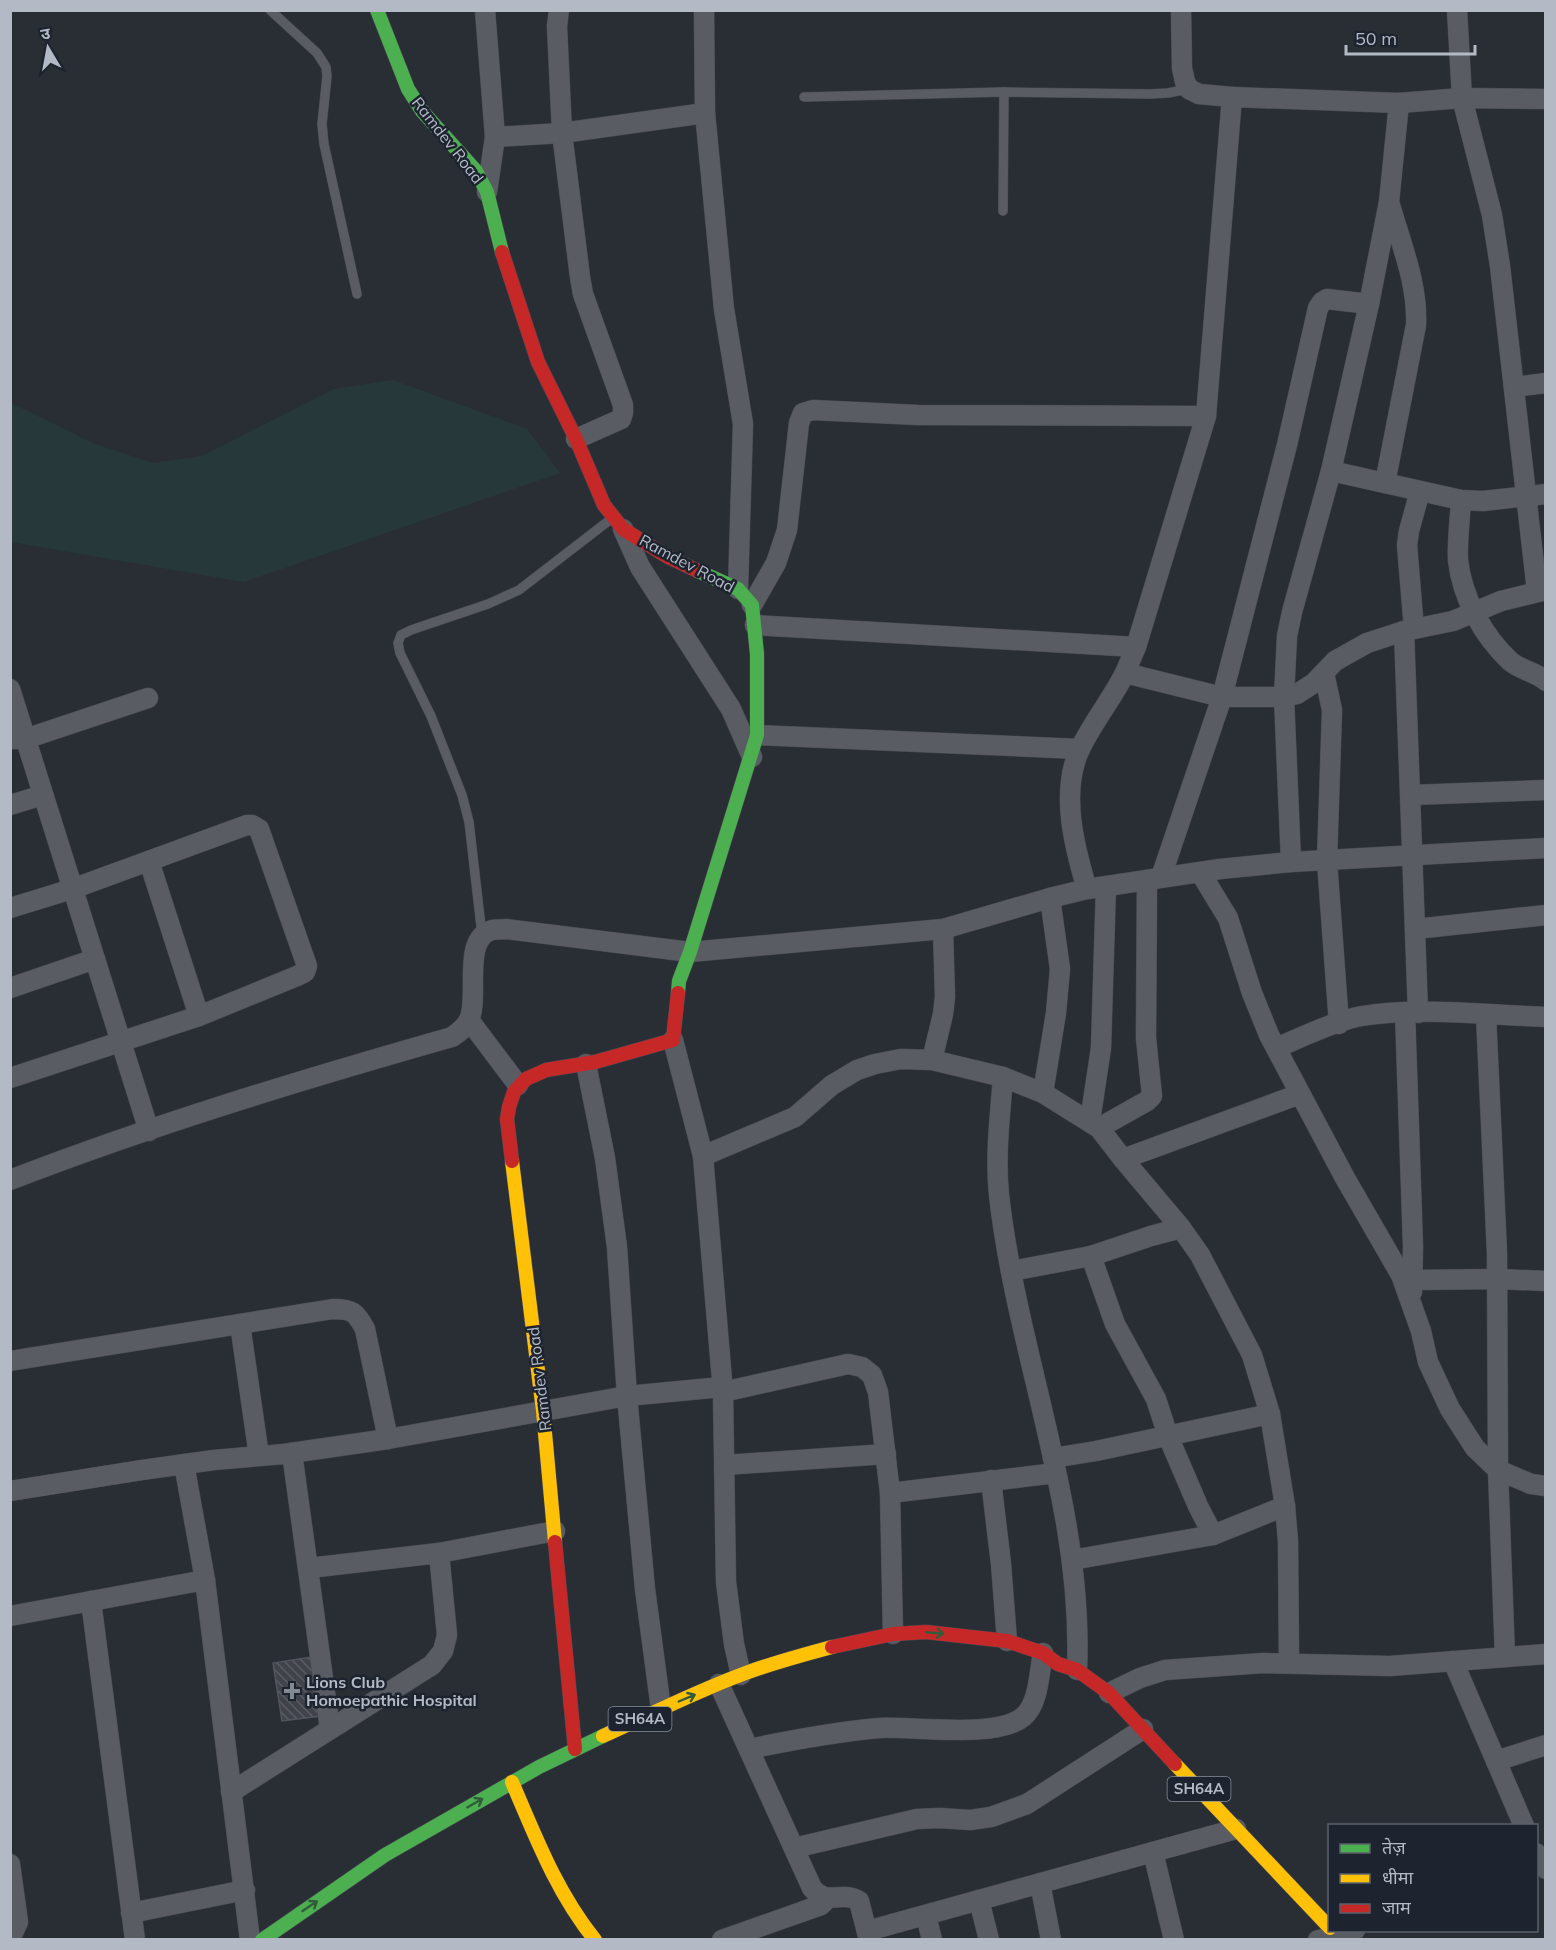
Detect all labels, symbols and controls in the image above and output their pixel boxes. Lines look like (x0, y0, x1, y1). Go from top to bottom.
north arrow (18, 18, 78, 78)
scale bar (1346, 18, 1475, 56)
text: उ (39, 22, 52, 44)
text: 50 m (1355, 27, 1397, 50)
street label: Ramdev Road (408, 93, 488, 187)
street label: Ramdev Road (636, 530, 738, 596)
street label: Ramdev Road (523, 1326, 555, 1432)
one-way arrow (924, 1628, 944, 1639)
place label: Lions Club Homoepathic Hospital (306, 1672, 477, 1710)
marker: Lions Club Homoepathic Hospital (283, 1682, 301, 1700)
one-way arrow (678, 1692, 696, 1703)
road number: SH64A (608, 1707, 672, 1731)
road number: SH64A (1168, 1777, 1230, 1801)
one-way arrow (466, 1797, 483, 1809)
legend (1328, 1824, 1538, 1932)
text: तेज़ (1382, 1836, 1406, 1859)
text: धीमा (1382, 1866, 1413, 1889)
text: जाम (1382, 1896, 1412, 1919)
one-way arrow (301, 1900, 318, 1912)

